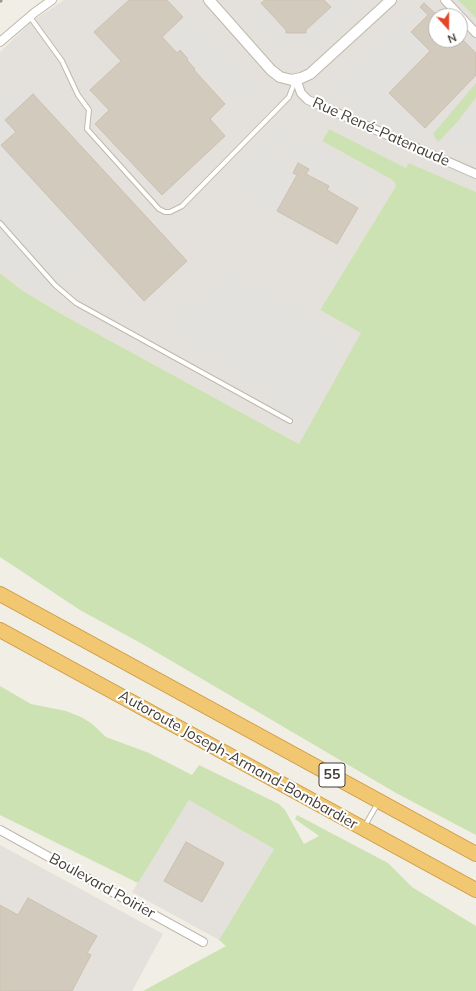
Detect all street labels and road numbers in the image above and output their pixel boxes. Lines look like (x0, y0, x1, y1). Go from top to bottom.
street label: Rue René-Patenaude (310, 94, 452, 170)
street label: Autoroute Joseph-Armand-Bombardier (115, 687, 361, 833)
road number: 55 (319, 763, 345, 787)
street label: Boulevard Poirier (46, 849, 158, 923)

